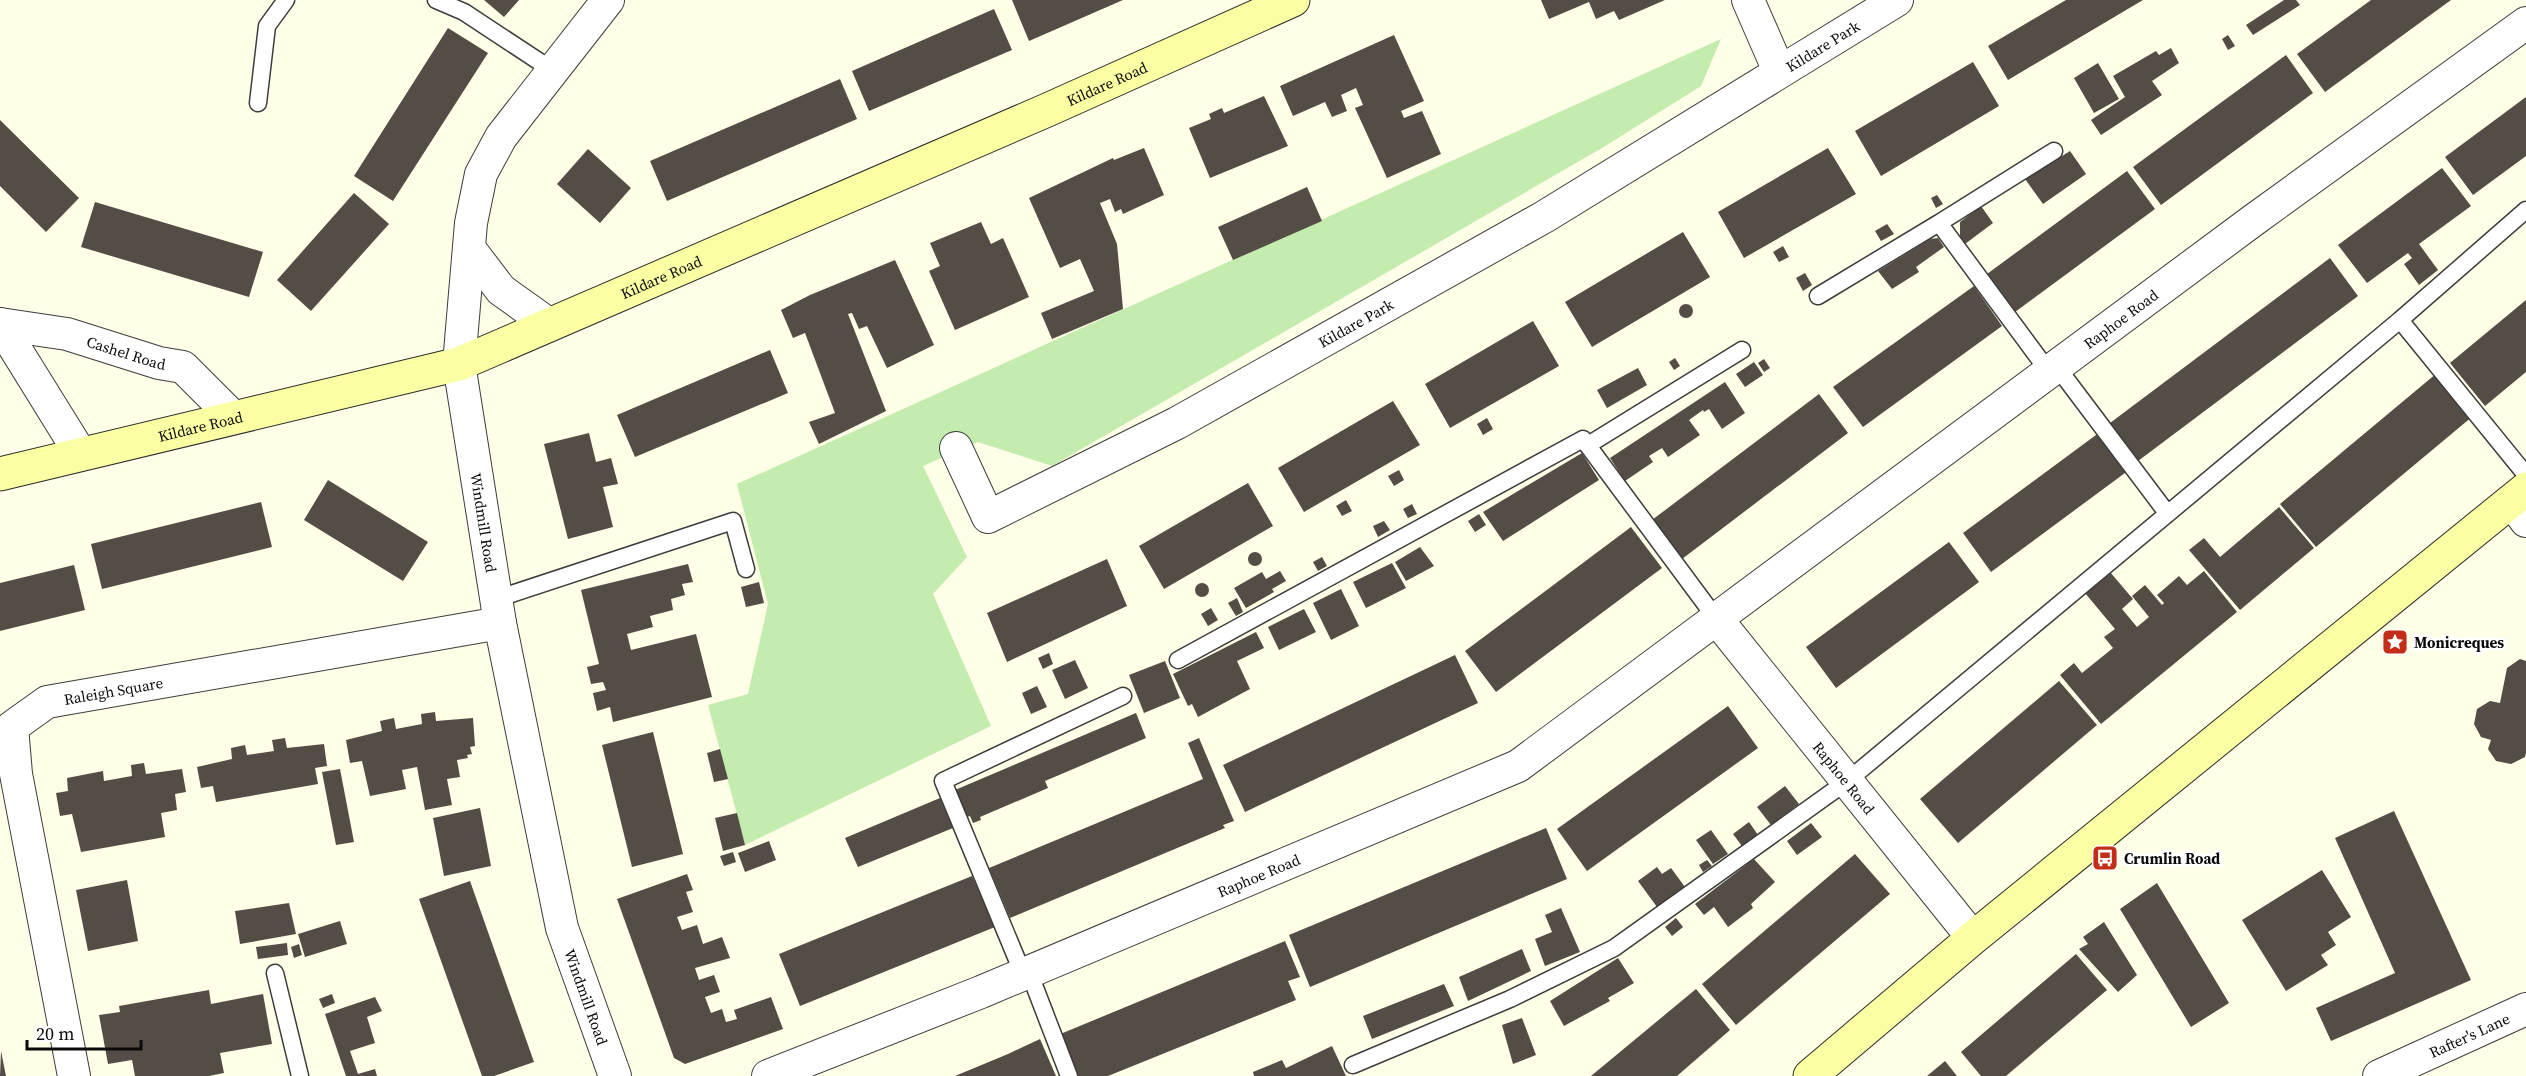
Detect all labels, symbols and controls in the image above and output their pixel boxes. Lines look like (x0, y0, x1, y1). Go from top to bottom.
street label: Kildare Park (1782, 15, 1864, 76)
street label: Kildare Road (1063, 56, 1151, 111)
street label: Kildare Road (617, 250, 705, 304)
street label: Raphoe Road (2079, 284, 2163, 353)
street label: Kildare Park (1314, 293, 1398, 352)
street label: Cashel Road (84, 330, 168, 375)
street label: Kildare Road (156, 406, 245, 446)
street label: Windmill Road (466, 471, 502, 574)
place icon: Monicreques (2380, 627, 2410, 657)
place label: Monicreques (2414, 632, 2504, 653)
street label: Raleigh Square (62, 671, 165, 709)
street label: Raphoe Road (1808, 737, 1880, 819)
bus stop icon: Crumlin Road (2090, 843, 2120, 873)
street label: Raphoe Road (1214, 848, 1304, 902)
place label: Crumlin Road (2124, 848, 2220, 869)
street label: Windmill Road (560, 946, 614, 1048)
street label: Rafter's Lane (2425, 1007, 2513, 1062)
scale bar (27, 1013, 141, 1051)
text: 20 m (36, 1021, 74, 1046)

